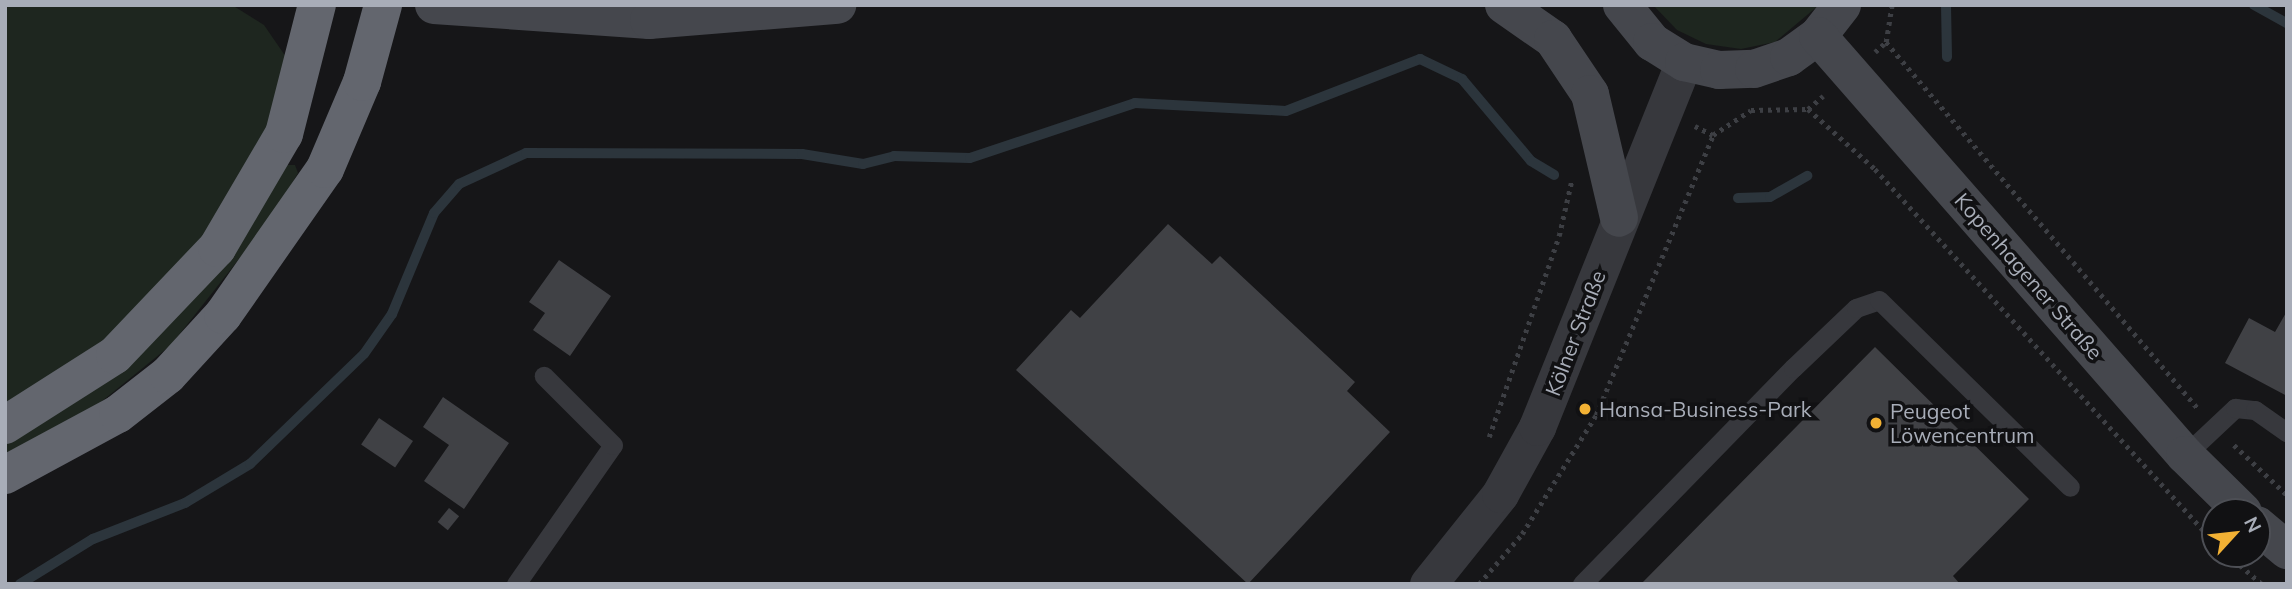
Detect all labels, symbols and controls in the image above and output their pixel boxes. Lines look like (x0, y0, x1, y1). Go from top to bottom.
street label: Kopenhagener Straße (1950, 188, 2108, 364)
street label: Kölner Straße (1540, 267, 1610, 399)
place label: Hansa-Business-Park (1599, 396, 1812, 422)
place label: Peugeot Löwencentrum (1890, 398, 2034, 448)
marker: Hansa-Business-Park (1577, 401, 1593, 417)
marker: Peugeot Löwencentrum (1868, 415, 1884, 431)
north arrow (2201, 498, 2271, 568)
text: N (2239, 513, 2267, 536)

